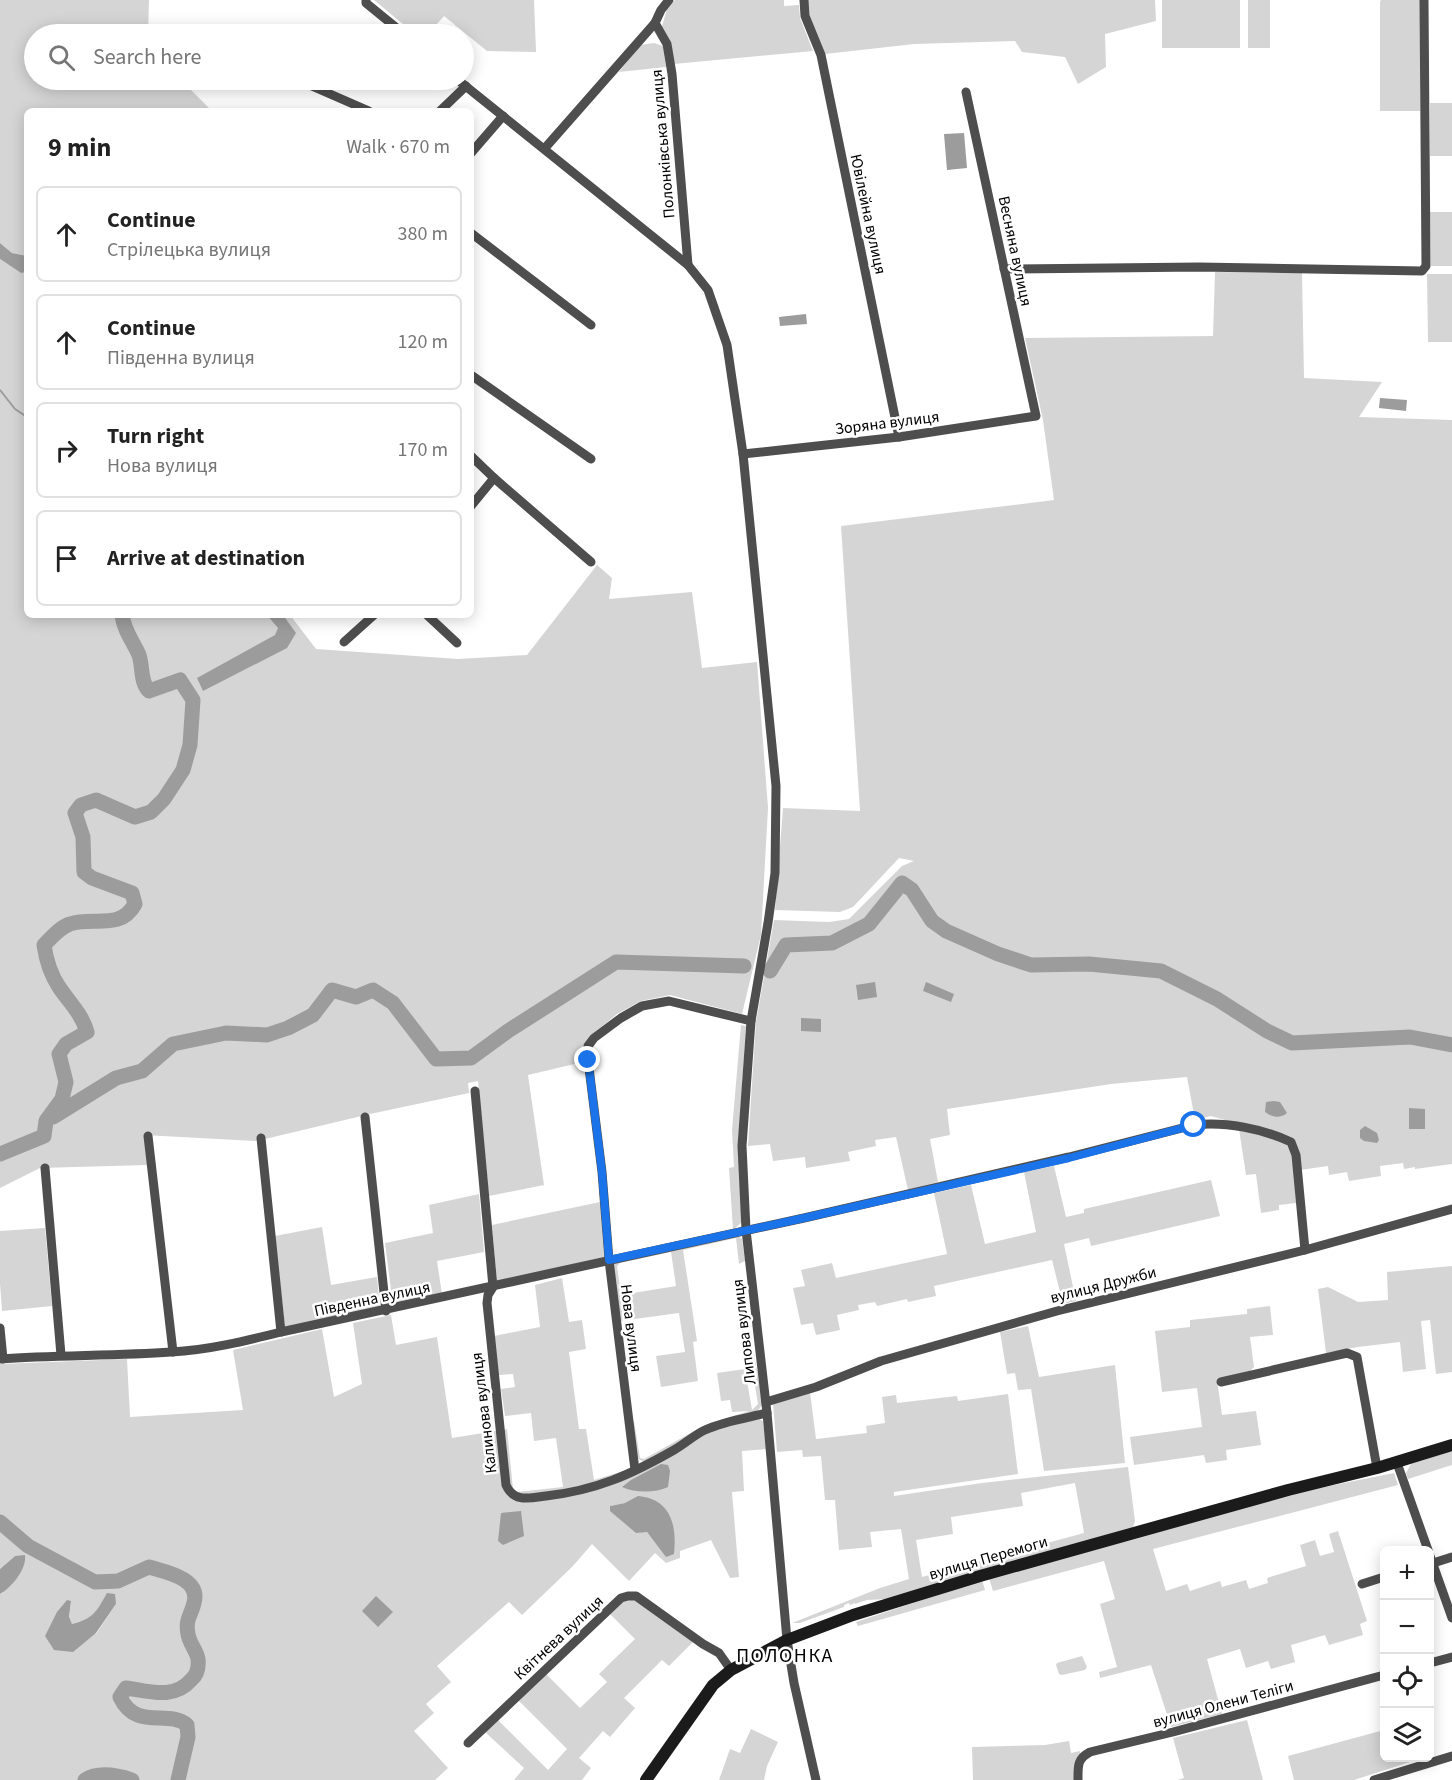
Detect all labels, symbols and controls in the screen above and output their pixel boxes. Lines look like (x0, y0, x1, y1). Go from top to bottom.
search box (24, 24, 474, 90)
icon: search (45, 41, 78, 74)
text: Search here (93, 41, 201, 73)
street label: Полонківська вулиця (646, 69, 680, 219)
text: 9 min (48, 129, 111, 166)
text: Walk · 670 m (346, 133, 450, 161)
street label: Ювілейна вулиця (845, 152, 892, 276)
street label: Весняна вулиця (993, 194, 1037, 308)
text: Continue (107, 204, 196, 236)
icon: ahead (50, 218, 83, 251)
text: 380 m (398, 220, 448, 248)
text: Стрілецька вулиця (107, 236, 271, 264)
text: Continue (107, 312, 196, 344)
icon: ahead (50, 326, 83, 359)
text: 120 m (398, 328, 448, 356)
text: Південна вулиця (107, 344, 255, 372)
street label: Зоряна вулиця (834, 406, 941, 440)
text: Turn right (107, 420, 204, 452)
icon: right (50, 434, 83, 467)
text: 170 m (398, 436, 448, 464)
text: Нова вулиця (107, 452, 218, 480)
icon: arrive (50, 542, 83, 575)
text: Arrive at destination (107, 542, 305, 574)
route end (574, 1046, 600, 1072)
route start (1180, 1111, 1206, 1137)
street label: вулиця Дружби (1048, 1261, 1159, 1309)
street label: Південна вулиця (312, 1276, 432, 1322)
street label: Липова вулиця (727, 1278, 761, 1386)
street label: Нова вулиця (615, 1283, 647, 1373)
street label: Калинова вулиця (466, 1351, 502, 1475)
street label: вулиця Перемоги (926, 1530, 1050, 1585)
map controls (1380, 1546, 1434, 1762)
button: + (1380, 1546, 1434, 1600)
street label: Квітнева вулиця (509, 1590, 608, 1685)
button: − (1380, 1600, 1434, 1654)
district label: ПОЛОНКА (736, 1642, 834, 1670)
button: locate (1380, 1654, 1434, 1708)
street label: вулиця Олени Теліги (1150, 1675, 1296, 1733)
button: layers (1380, 1708, 1434, 1762)

